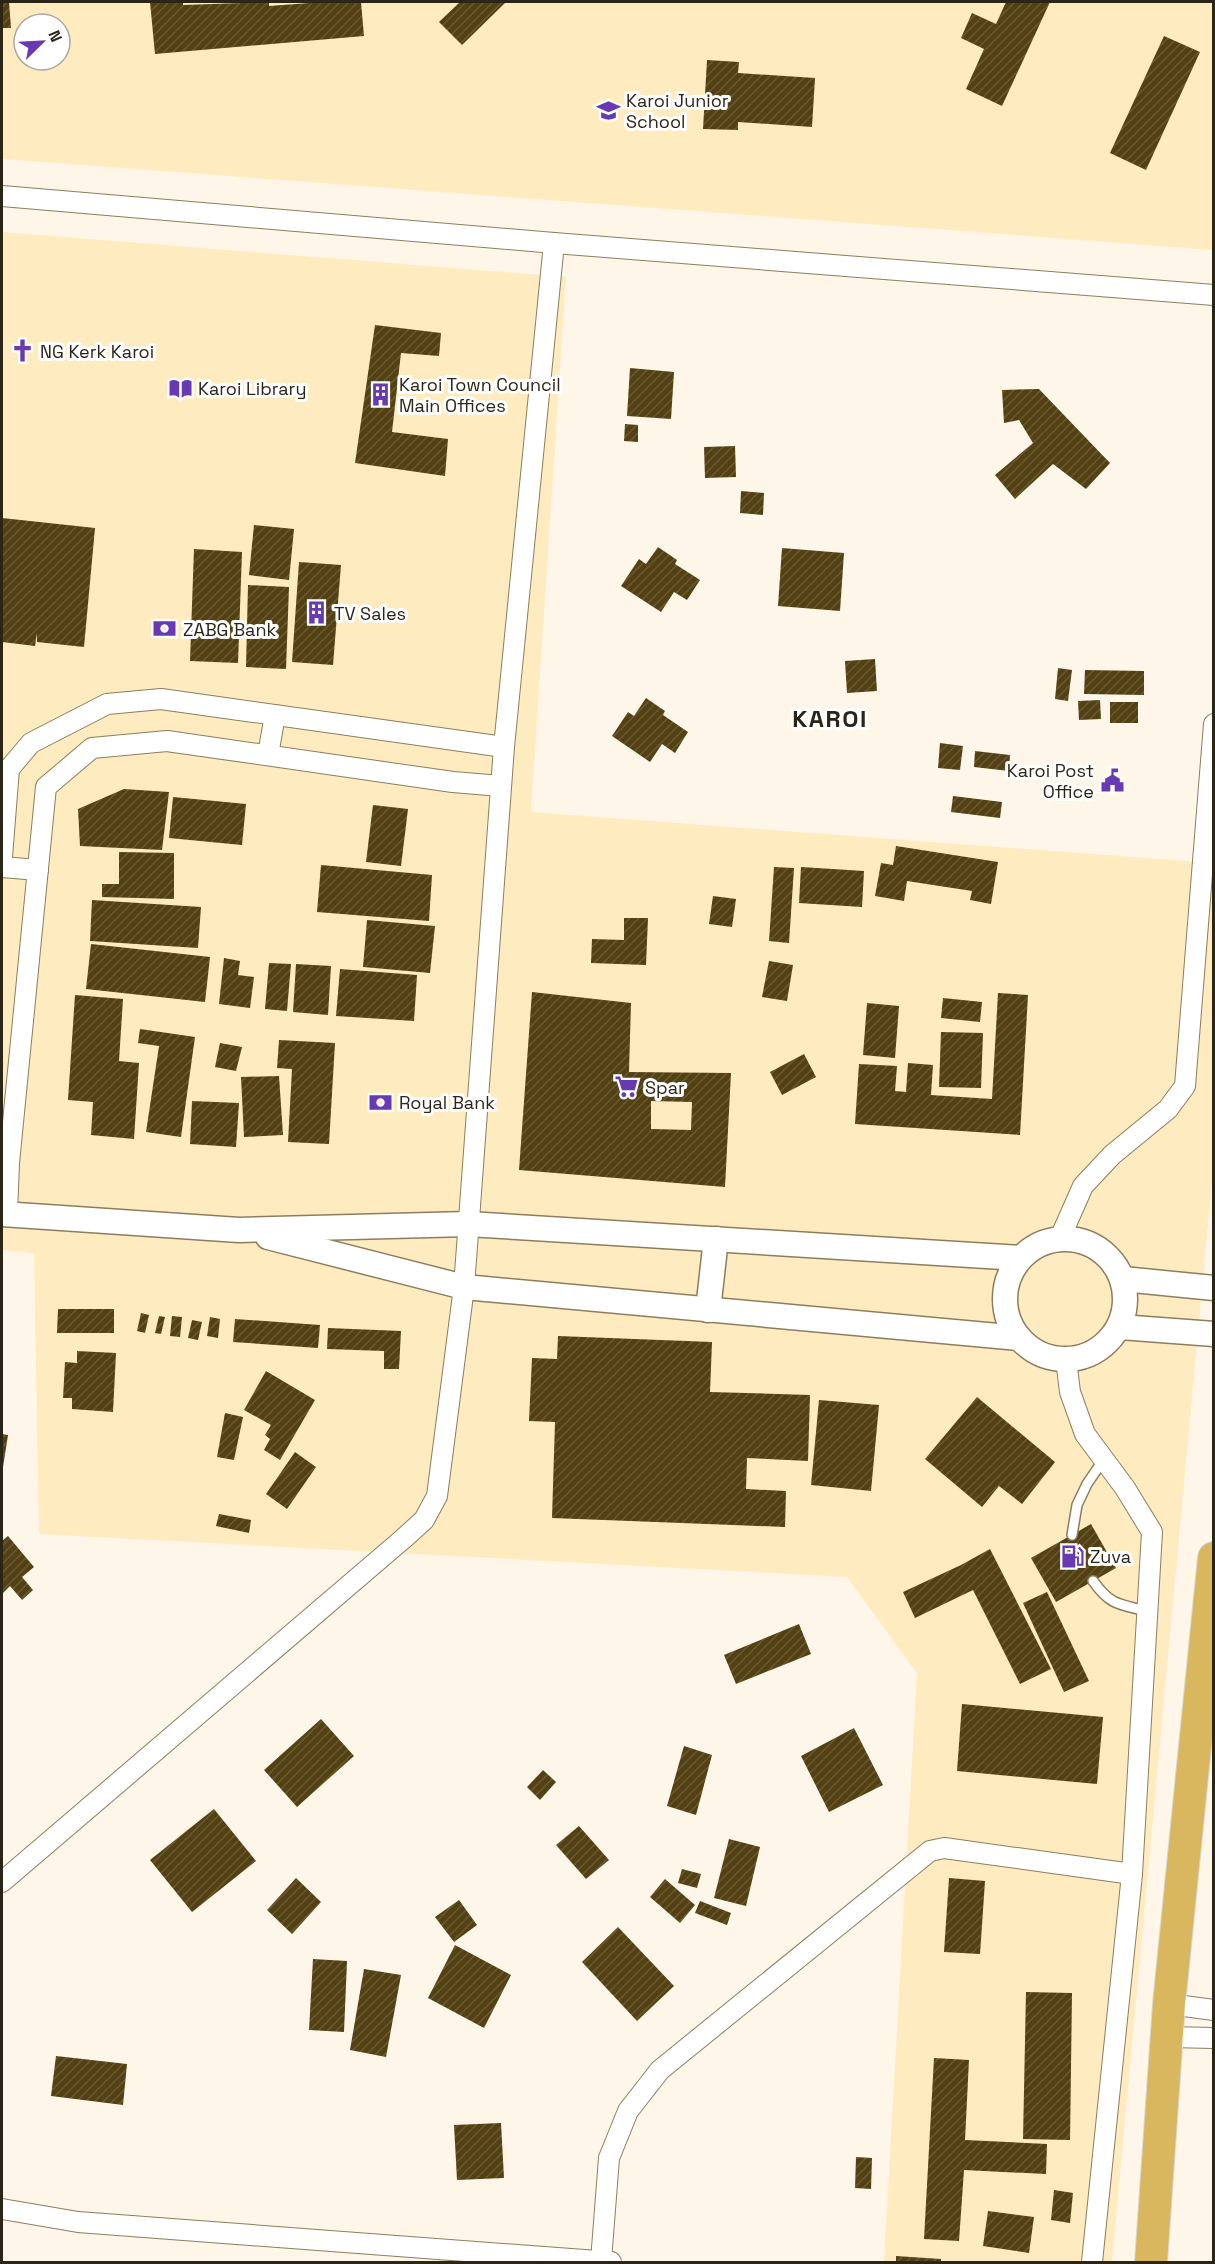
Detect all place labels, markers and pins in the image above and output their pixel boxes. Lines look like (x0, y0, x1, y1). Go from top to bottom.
place label: Karoi Junior School (626, 89, 729, 133)
school or university icon: Karoi Junior School (595, 97, 621, 123)
church icon: NG Kerk Karoi (9, 338, 35, 364)
place label: NG Kerk Karoi (40, 340, 154, 363)
place label: Karoi Town Council Main Offices (399, 373, 561, 417)
library icon: Karoi Library (167, 375, 193, 401)
place label: Karoi Library (198, 377, 306, 400)
building icon: Karoi Town Council Main Offices (368, 381, 394, 407)
building icon: TV Sales (303, 600, 329, 626)
place label: TV Sales (334, 602, 406, 625)
bank icon: ZABG Bank (152, 616, 178, 642)
place label: ZABG Bank (183, 618, 276, 641)
place label: Karoi Post Office (1007, 759, 1094, 803)
public building icon: Karoi Post Office (1099, 767, 1125, 793)
supermarket icon: Spar (614, 1074, 640, 1100)
place label: Spar (645, 1076, 685, 1099)
bank icon: Royal Bank (368, 1089, 394, 1115)
place label: Royal Bank (399, 1091, 495, 1114)
fuel station icon: Zuva (1059, 1543, 1085, 1569)
place label: Zuva (1090, 1545, 1131, 1568)

